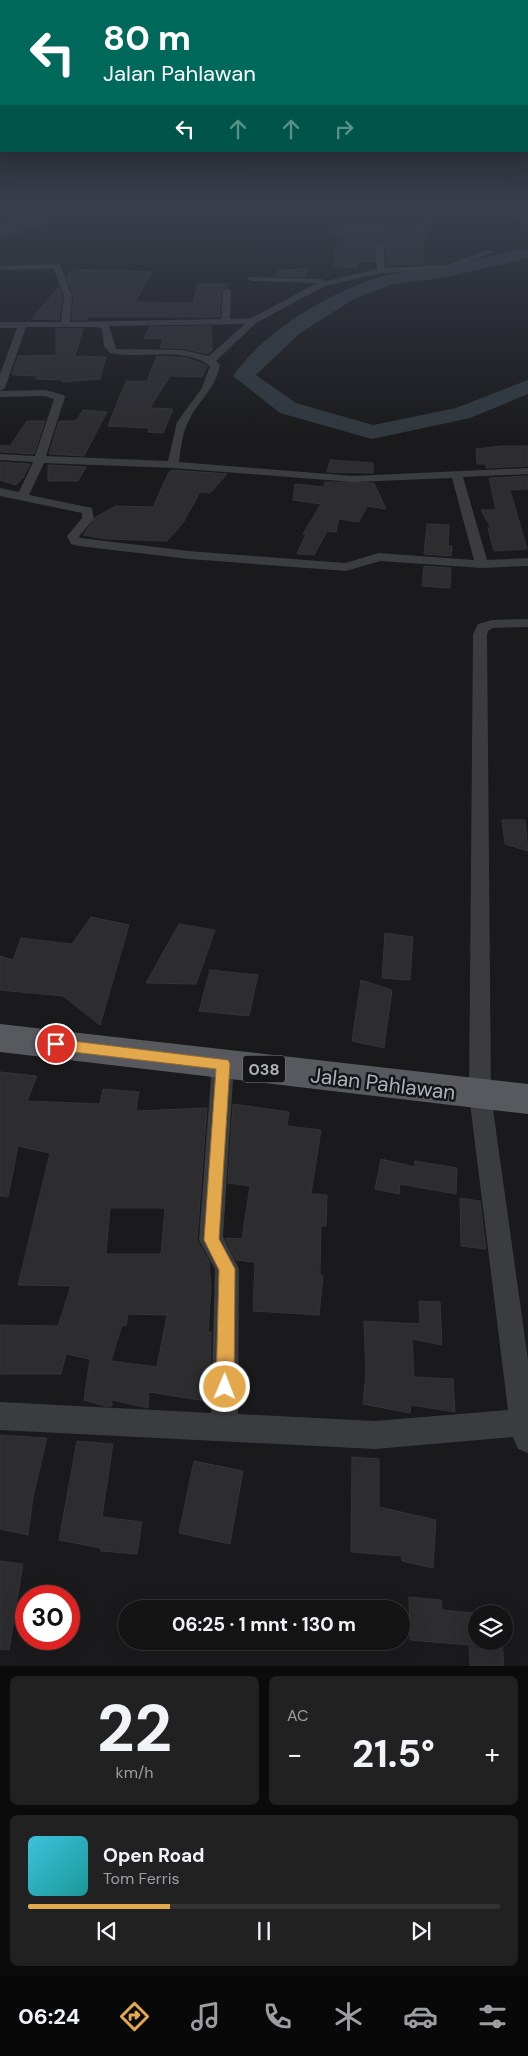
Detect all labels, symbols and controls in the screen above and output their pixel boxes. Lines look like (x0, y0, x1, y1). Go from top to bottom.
text: 80 m (103, 15, 191, 61)
icon: left (20, 20, 85, 85)
text: Jalan Pahlawan (103, 59, 256, 88)
icon: left (171, 115, 199, 143)
icon: ahead (224, 115, 252, 143)
icon: ahead (277, 115, 305, 143)
icon: right (330, 115, 358, 143)
pin (35, 1023, 77, 1065)
icon: arrive (42, 1030, 70, 1058)
road number: 038 (243, 1056, 285, 1082)
street label: Jalan Pahlawan (309, 1061, 457, 1107)
position arrow (198, 1360, 250, 1412)
speed limit sign: 30 (15, 1585, 80, 1650)
map controls (468, 1605, 513, 1650)
button: layers (468, 1605, 513, 1650)
text: 06:25 · 1 mnt · 130 m (172, 1612, 356, 1637)
text: 22 (97, 1687, 172, 1771)
text: AC (287, 1705, 308, 1726)
text: 21.5° (352, 1729, 435, 1779)
text: − (287, 1736, 302, 1773)
text: + (485, 1736, 500, 1773)
text: km/h (116, 1762, 153, 1783)
text: Open Road (103, 1843, 205, 1868)
text: Tom Ferris (103, 1868, 180, 1889)
icon: previous (93, 1917, 121, 1945)
icon: pause (250, 1917, 278, 1945)
icon: next (407, 1917, 435, 1945)
icon: directions (117, 1999, 152, 2034)
icon: music (188, 1999, 223, 2034)
icon: phone (260, 1999, 295, 2034)
icon: climate (331, 1999, 366, 2034)
icon: car (403, 1999, 438, 2034)
icon: filters (475, 1999, 510, 2034)
text: 06:24 (18, 2002, 80, 2031)

